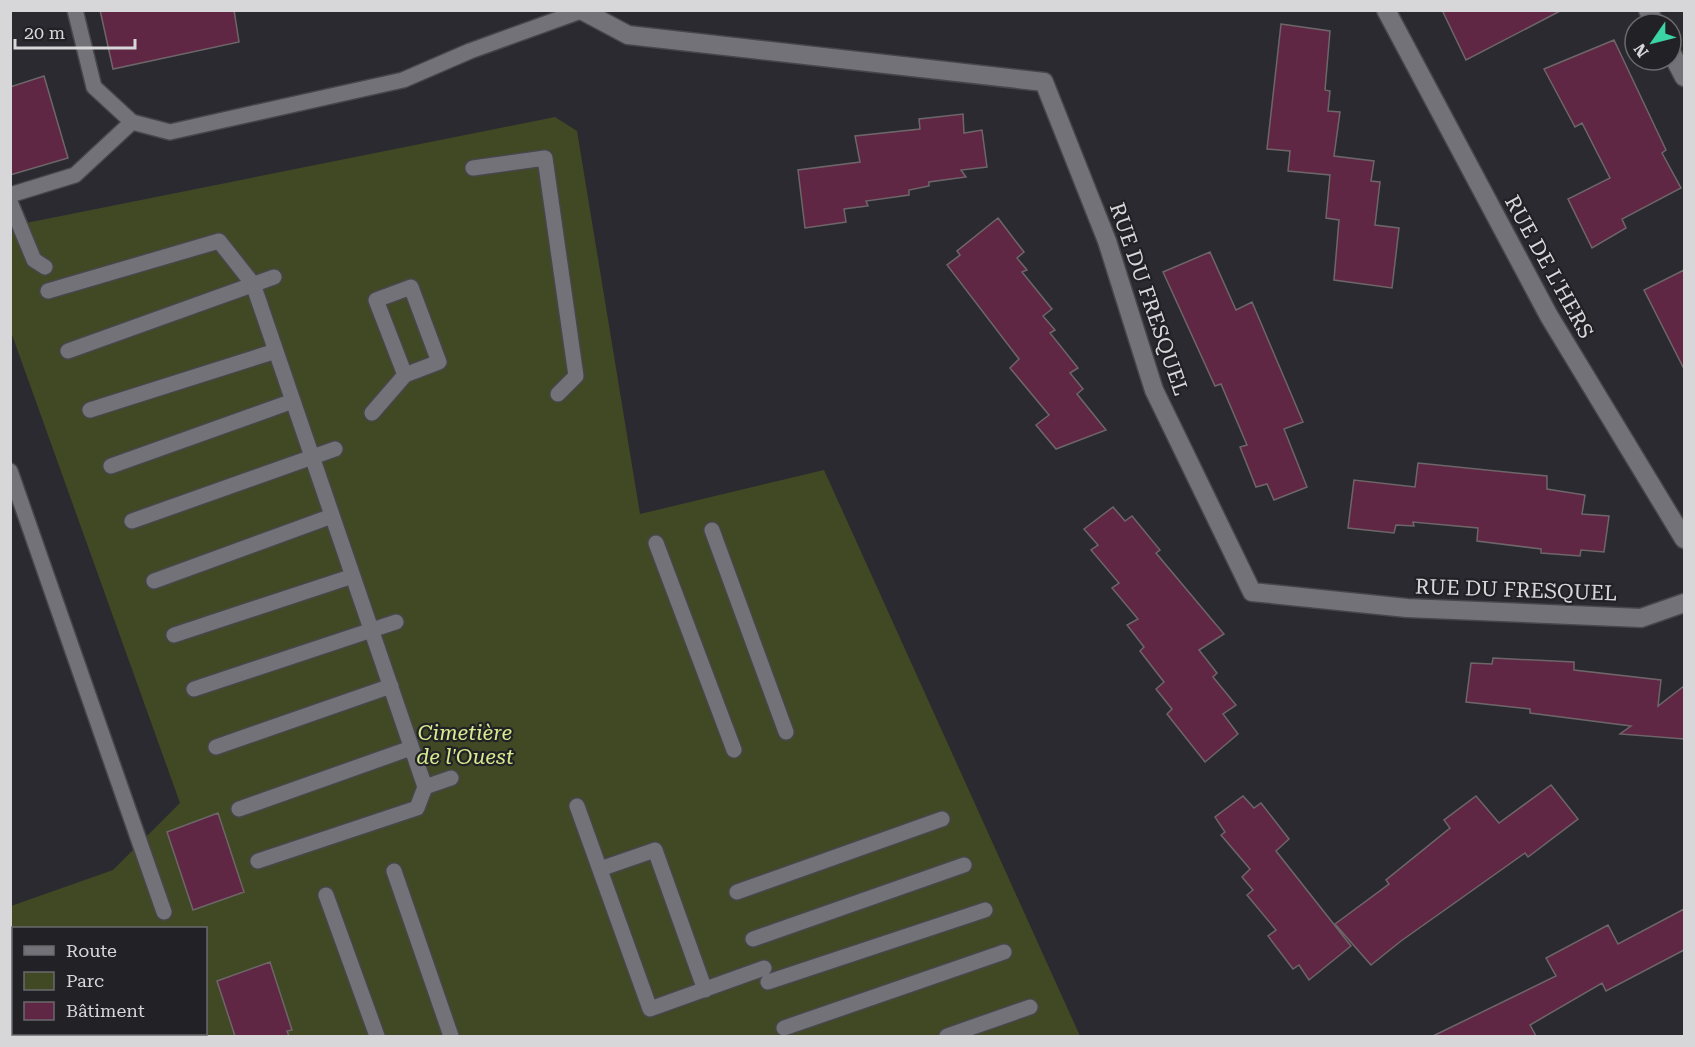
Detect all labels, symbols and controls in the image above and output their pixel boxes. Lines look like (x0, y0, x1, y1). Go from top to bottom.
scale bar (15, 12, 135, 50)
north arrow (1623, 12, 1683, 72)
text: 20 m (24, 22, 65, 43)
text: N (1630, 40, 1652, 61)
street label: RUE DE L'HERS (1500, 191, 1598, 343)
street label: RUE DU FRESQUEL (1105, 200, 1193, 398)
street label: RUE DU FRESQUEL (1415, 574, 1617, 606)
park label: Cimetière de l'Ouest (416, 721, 514, 769)
legend (12, 927, 207, 1035)
text: Route (66, 940, 117, 961)
text: Parc (66, 970, 104, 991)
text: Bâtiment (66, 1000, 145, 1021)

